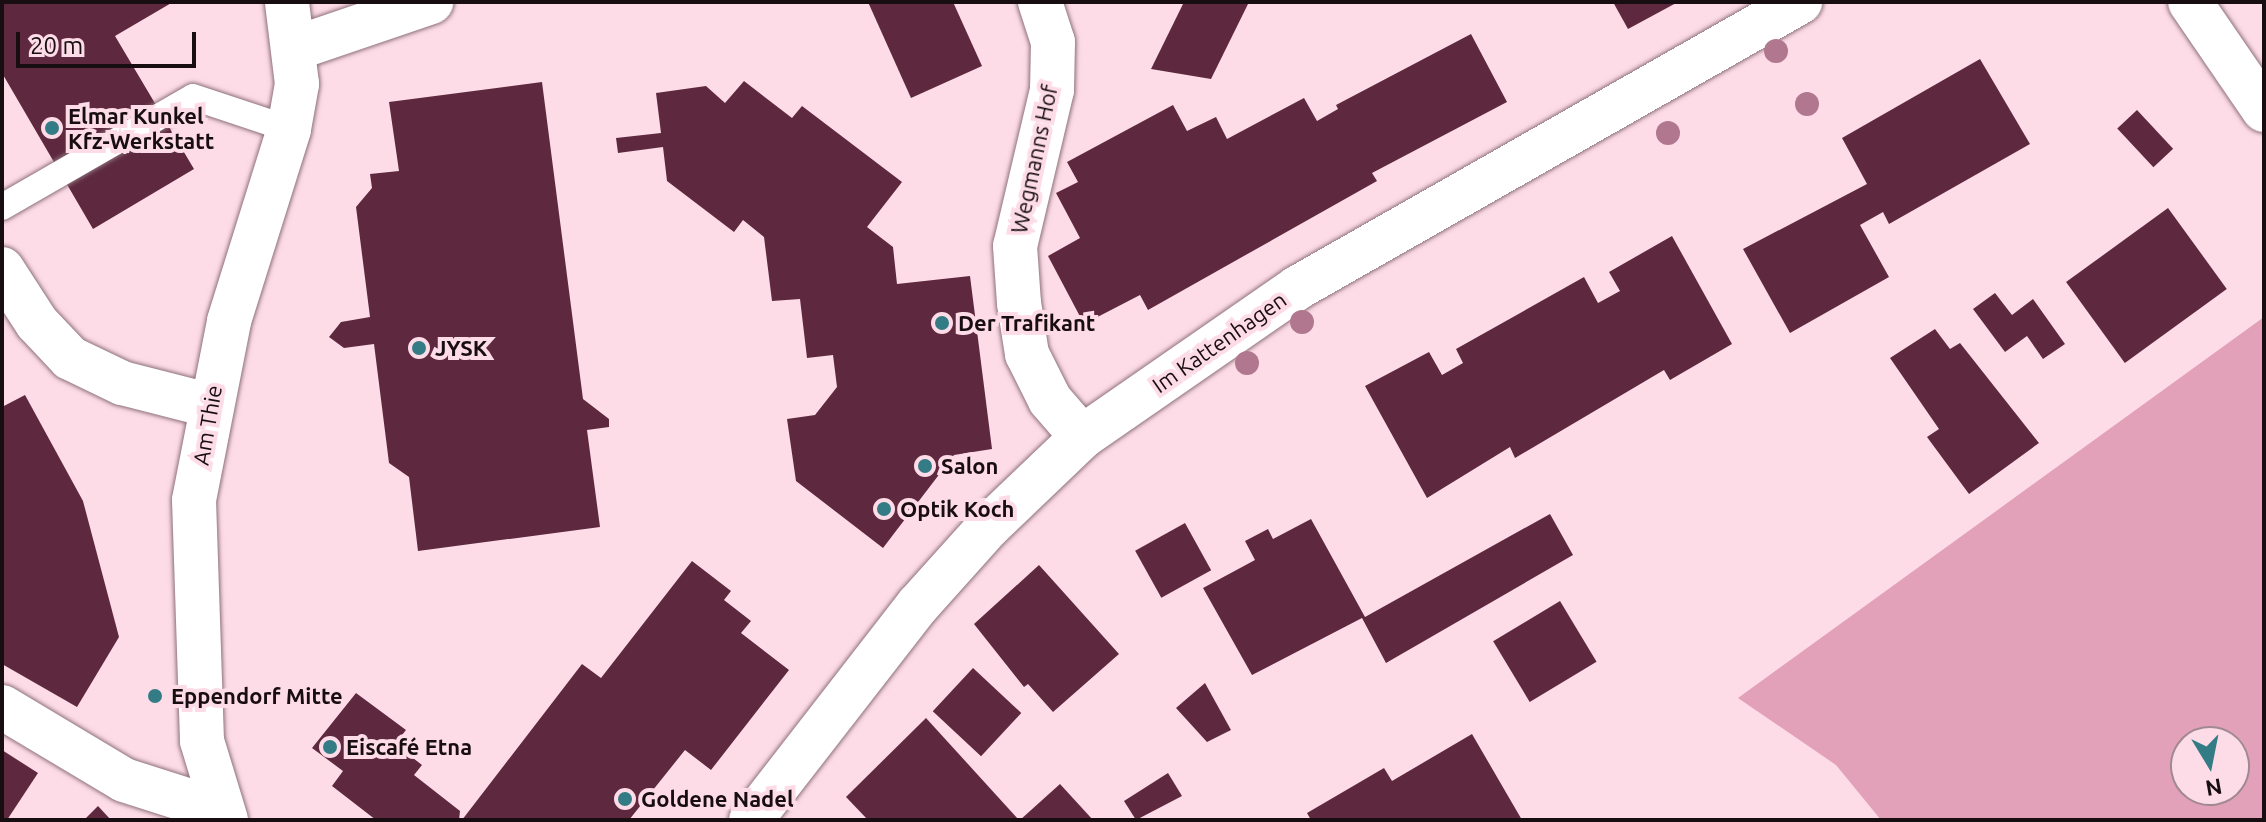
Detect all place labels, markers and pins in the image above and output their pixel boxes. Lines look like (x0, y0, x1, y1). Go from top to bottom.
place label: Elmar Kunkel Kfz-Werkstatt (68, 102, 214, 154)
marker: Elmar Kunkel Kfz-Werkstatt (43, 119, 61, 137)
place label: Der Trafikant (958, 310, 1095, 336)
marker: Der Trafikant (933, 314, 951, 332)
place label: JYSK (435, 335, 487, 361)
marker: JYSK (410, 339, 428, 357)
place label: Salon (941, 453, 998, 479)
marker: Salon (916, 457, 934, 475)
place label: Optik Koch (900, 496, 1014, 522)
marker: Optik Koch (875, 500, 893, 518)
place label: Eppendorf Mitte (171, 683, 343, 709)
marker: Eppendorf Mitte (146, 687, 164, 705)
place label: Eiscafé Etna (346, 734, 472, 760)
marker: Eiscafé Etna (321, 738, 339, 756)
place label: Goldene Nadel (641, 786, 794, 812)
marker: Goldene Nadel (616, 790, 634, 808)

